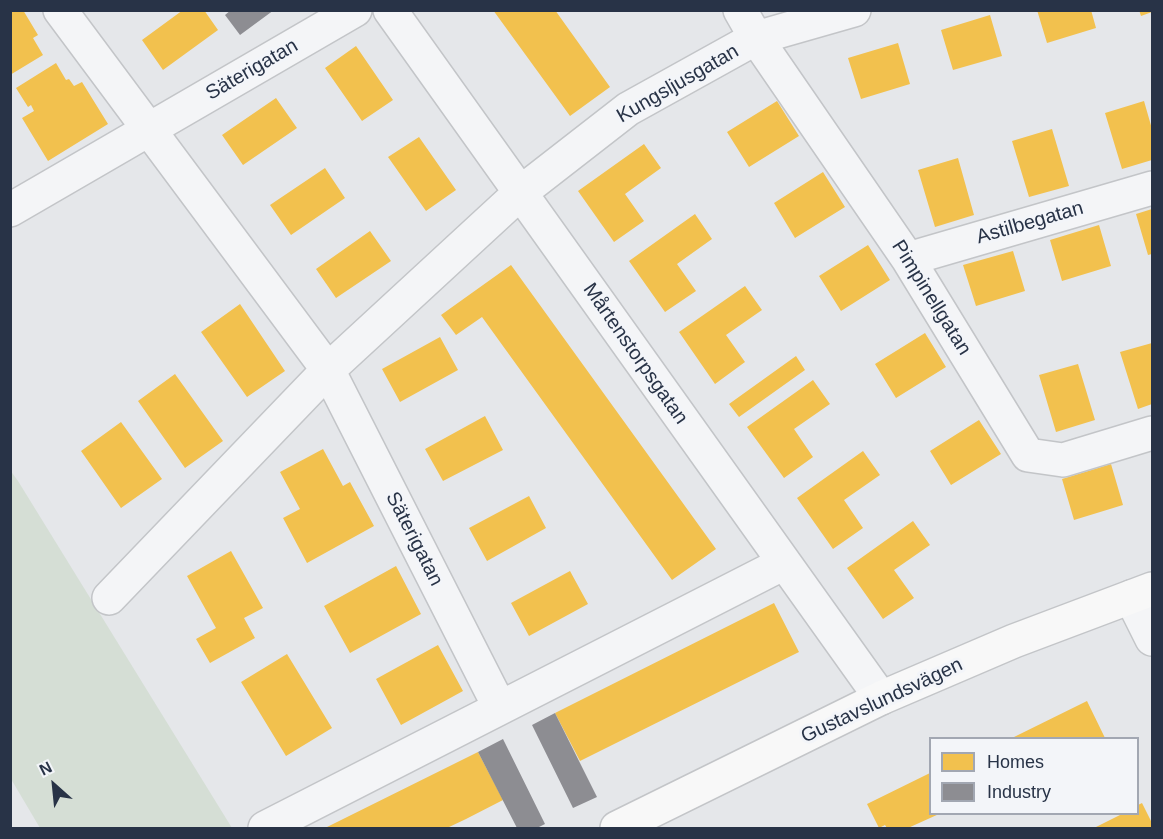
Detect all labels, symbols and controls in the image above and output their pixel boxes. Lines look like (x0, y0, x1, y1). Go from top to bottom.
street label: Säterigatan (202, 34, 302, 106)
street label: Kungsljusgatan (613, 39, 743, 129)
street label: Astilbegatan (974, 196, 1086, 250)
street label: Pimpinellgatan (886, 236, 976, 360)
street label: Mårtenstorpsgatan (577, 279, 693, 429)
street label: Säterigatan (380, 488, 448, 590)
street label: Gustavslundsvägen (797, 653, 967, 749)
legend (929, 737, 1139, 815)
text: Homes (987, 752, 1044, 772)
north arrow (24, 755, 84, 815)
text: N (37, 758, 55, 779)
text: Industry (987, 782, 1051, 802)

